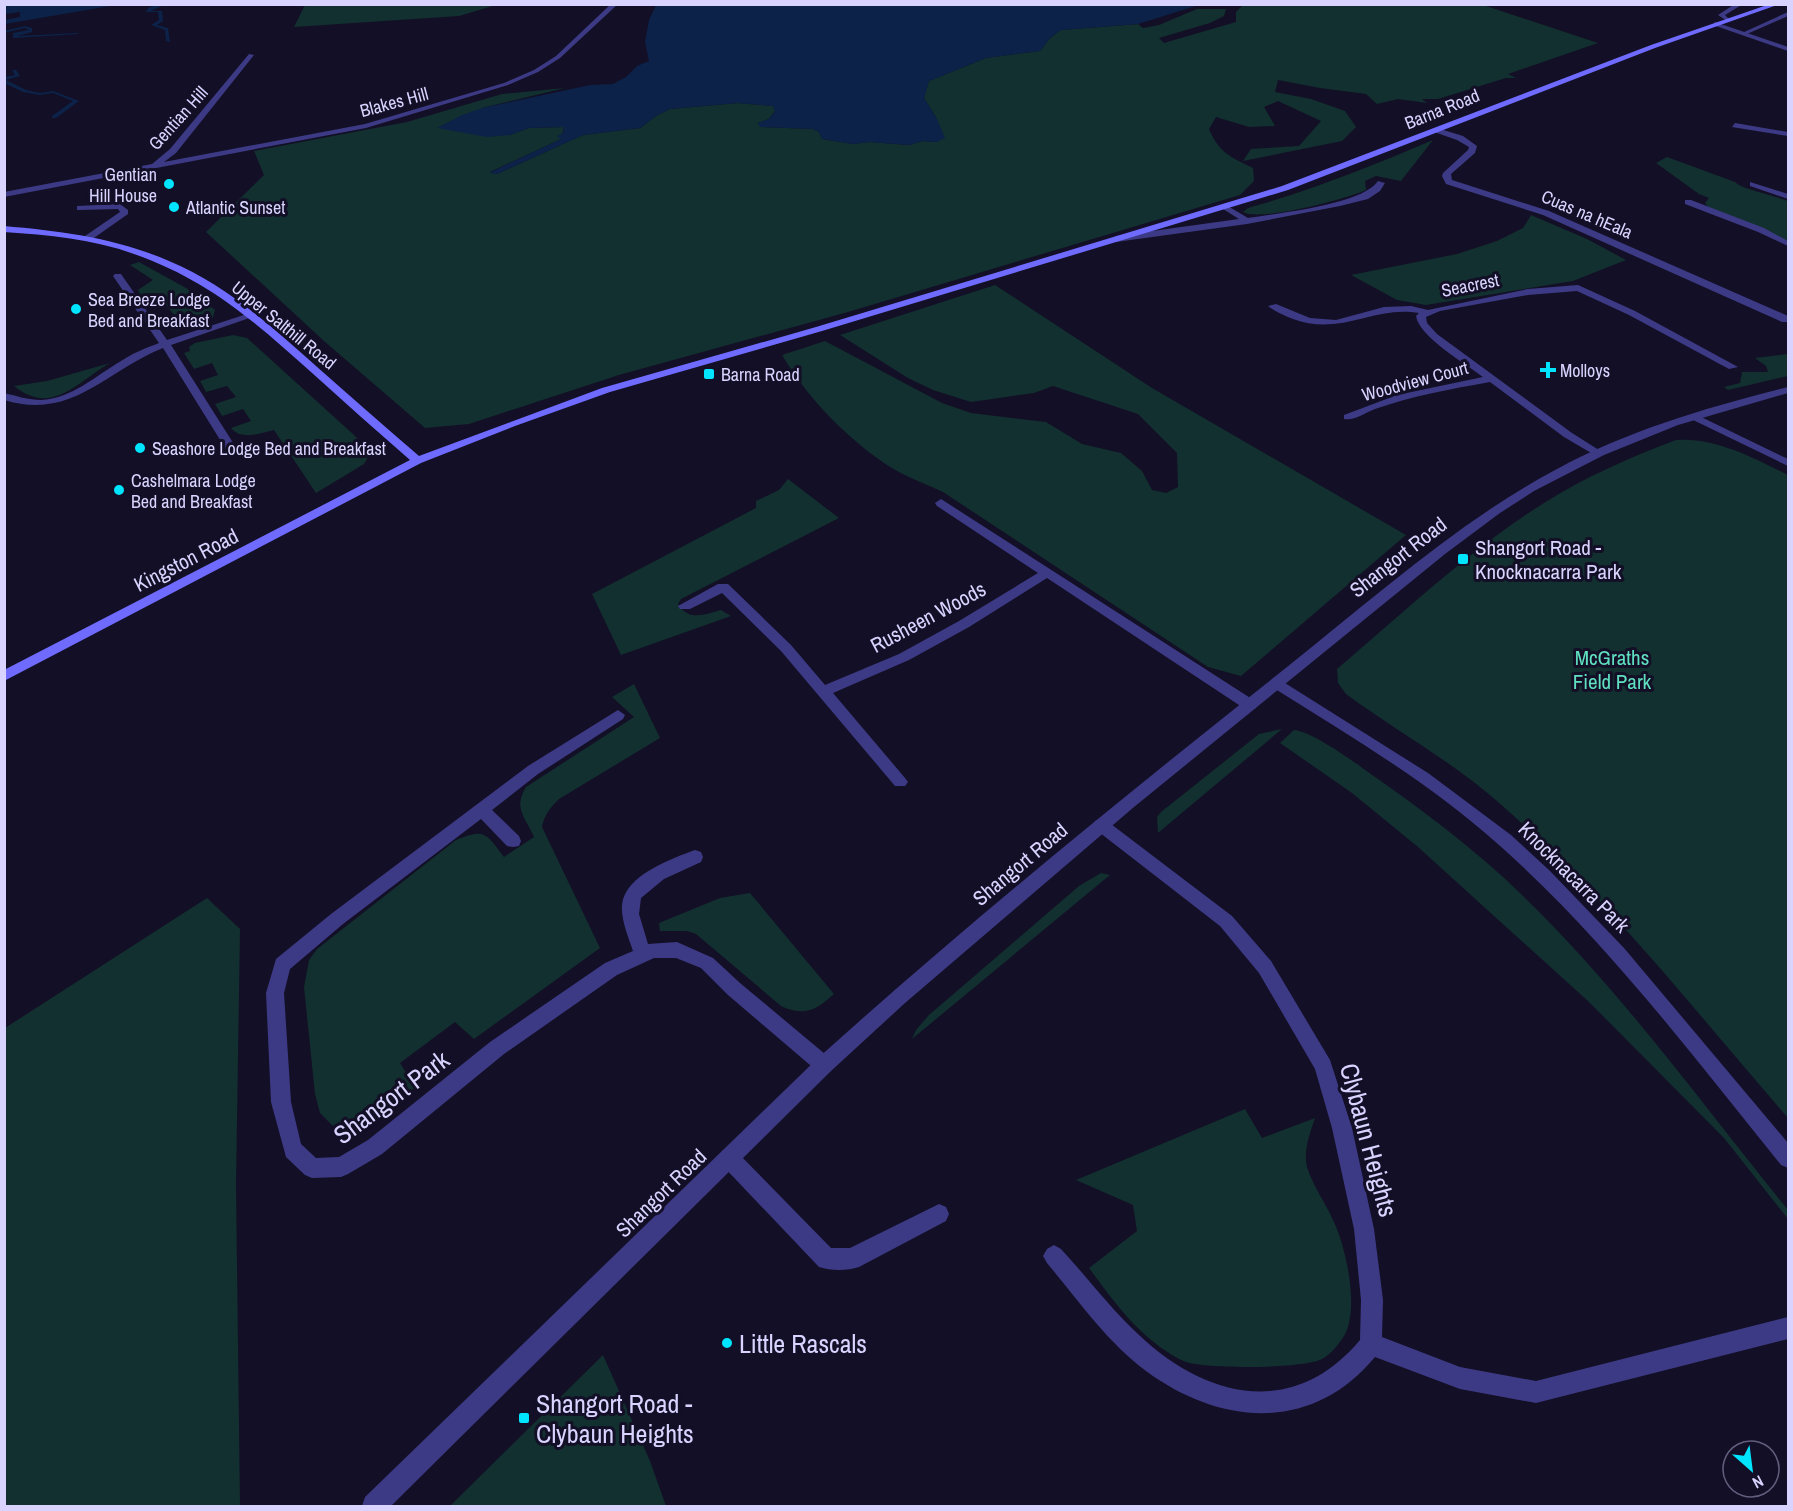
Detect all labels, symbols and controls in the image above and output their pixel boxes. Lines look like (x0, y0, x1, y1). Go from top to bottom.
street label: Gentian Hill (143, 81, 213, 155)
street label: Blakes Hill (357, 81, 431, 123)
street label: Barna Road (1401, 83, 1483, 135)
place label: Gentian Hill House (89, 162, 157, 208)
marker: Gentian Hill House (162, 177, 176, 191)
street label: Cuas na hEala (1538, 184, 1636, 244)
place label: Atlantic Sunset (185, 195, 285, 220)
marker: Atlantic Sunset (167, 200, 181, 214)
street label: Seacrest (1439, 267, 1501, 303)
street label: Upper Salthill Road (226, 275, 342, 375)
place label: Sea Breeze Lodge Bed and Breakfast (88, 287, 210, 333)
marker: Sea Breeze Lodge Bed and Breakfast (69, 302, 83, 316)
street label: Woodview Court (1359, 355, 1471, 407)
place label: Molloys (1560, 358, 1610, 383)
place label: Barna Road (721, 362, 800, 387)
marker: Molloys (1541, 363, 1555, 377)
marker: Barna Road (702, 367, 716, 381)
place label: Seashore Lodge Bed and Breakfast (152, 436, 386, 461)
marker: Seashore Lodge Bed and Breakfast (133, 441, 147, 455)
place label: Cashelmara Lodge Bed and Breakfast (131, 468, 256, 514)
marker: Cashelmara Lodge Bed and Breakfast (112, 483, 126, 497)
street label: Shangort Road (1343, 510, 1453, 604)
street label: Kingston Road (129, 521, 243, 599)
place label: Shangort Road - Knocknacarra Park (1475, 533, 1622, 586)
marker: Shangort Road - Knocknacarra Park (1456, 552, 1470, 566)
street label: Rusheen Woods (865, 574, 991, 660)
park label: McGraths Field Park (1573, 643, 1652, 696)
street label: Knocknacarra Park (1512, 815, 1636, 939)
street label: Shangort Road (966, 816, 1074, 912)
street label: Shangort Park (326, 1042, 456, 1152)
street label: Clybaun Heights (1332, 1059, 1406, 1221)
street label: Shangort Road (609, 1142, 713, 1244)
place label: Little Rascals (739, 1326, 867, 1361)
marker: Little Rascals (720, 1336, 734, 1350)
place label: Shangort Road - Clybaun Heights (536, 1386, 694, 1451)
marker: Shangort Road - Clybaun Heights (517, 1411, 531, 1425)
north arrow (1721, 1439, 1781, 1499)
text: N (1749, 1470, 1767, 1494)

